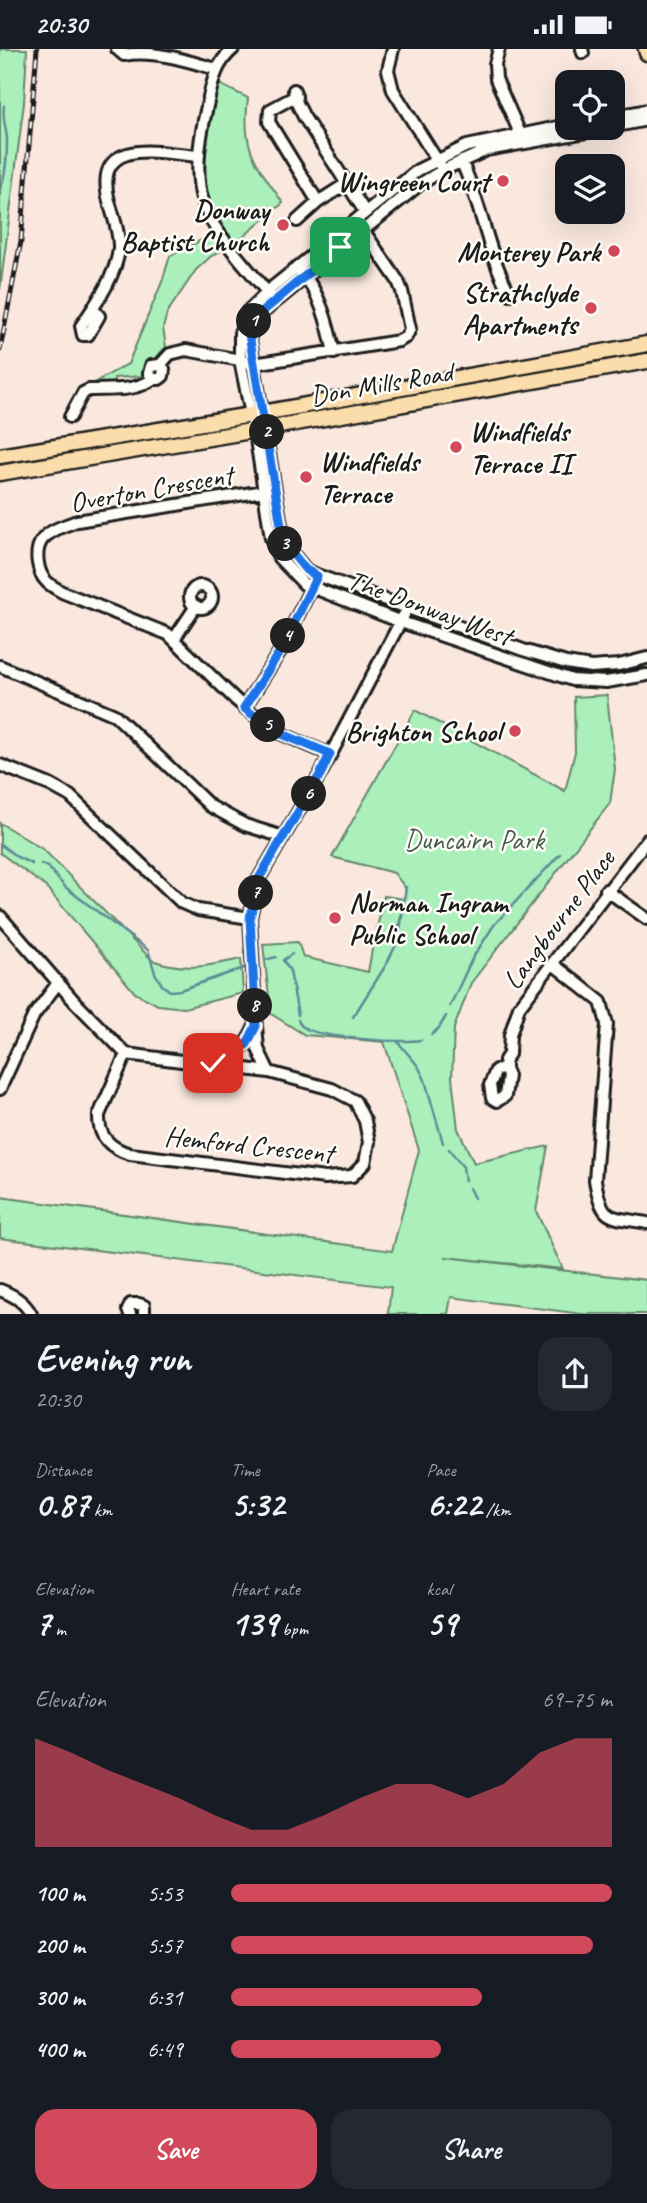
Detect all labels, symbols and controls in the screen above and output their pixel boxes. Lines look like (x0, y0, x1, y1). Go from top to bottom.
text: 20:30 (35, 8, 87, 41)
map controls (555, 70, 625, 224)
button: locate (555, 70, 625, 140)
button: layers (555, 154, 625, 224)
place label: Wingreen Court (338, 164, 494, 199)
marker: Wingreen Court (495, 173, 511, 189)
place label: Donway Baptist Church (121, 192, 272, 259)
marker: Donway Baptist Church (275, 217, 291, 233)
pin (310, 217, 370, 277)
icon: arrive (321, 228, 359, 266)
place label: Monterey Park (457, 234, 603, 269)
marker: Monterey Park (606, 243, 622, 259)
place label: Strathclyde Apartments (463, 275, 580, 342)
marker: Strathclyde Apartments (583, 300, 599, 316)
pin: 1 (236, 303, 272, 339)
text: 1 (249, 308, 258, 332)
street label: Don Mills Road (307, 353, 459, 413)
place label: Windfields Terrace II (470, 414, 577, 481)
pin: 2 (250, 415, 284, 449)
text: 2 (262, 419, 271, 443)
marker: Windfields Terrace II (448, 439, 464, 455)
place label: Windfields Terrace (320, 444, 422, 511)
street label: Overton Crescent (67, 456, 239, 520)
marker: Windfields Terrace (298, 469, 314, 485)
pin: 3 (268, 526, 302, 561)
text: 3 (280, 531, 289, 555)
street label: The Donway West (343, 562, 520, 655)
pin: 4 (270, 619, 306, 653)
text: 4 (283, 623, 292, 647)
pin: 5 (250, 707, 286, 743)
text: 5 (263, 712, 272, 736)
place label: Brighton School (345, 714, 506, 749)
marker: Brighton School (507, 723, 523, 739)
pin: 6 (292, 777, 326, 811)
text: 6 (304, 781, 313, 805)
park label: Duncairn Park (404, 822, 545, 857)
street label: Langbourne Place (495, 841, 623, 996)
pin: 7 (238, 875, 274, 911)
text: 7 (251, 880, 260, 904)
place label: Norman Ingram Public School (349, 885, 511, 952)
marker: Norman Ingram Public School (327, 910, 343, 926)
pin: 8 (238, 989, 272, 1023)
text: 8 (250, 993, 259, 1017)
pin (183, 1033, 243, 1093)
icon: check (194, 1044, 232, 1082)
street label: Hemford Crescent (163, 1118, 339, 1171)
text: Evening run (35, 1335, 191, 1382)
button: share (538, 1337, 612, 1411)
text: 20:30 (35, 1385, 81, 1414)
text: Distance (35, 1458, 92, 1482)
text: Time (231, 1458, 260, 1482)
text: Pace (426, 1458, 456, 1482)
text: 0.87 (35, 1482, 89, 1527)
text: 5:32 (231, 1482, 284, 1527)
text: 6:22 (426, 1482, 481, 1527)
text: km (89, 1498, 112, 1522)
text: /km (481, 1498, 511, 1522)
text: Elevation (35, 1577, 93, 1601)
text: Heart rate (231, 1577, 300, 1601)
text: kcal (426, 1577, 451, 1601)
text: 7 (35, 1601, 51, 1646)
text: 139 (231, 1601, 278, 1646)
text: 59 (426, 1601, 457, 1646)
text: m (51, 1617, 66, 1641)
text: bpm (278, 1617, 308, 1641)
text: Elevation (35, 1685, 106, 1714)
text: 69–75 m (542, 1685, 612, 1714)
text: 100 m (35, 1879, 85, 1908)
text: 5:53 (147, 1879, 183, 1908)
text: 200 m (35, 1931, 85, 1960)
text: 5:57 (147, 1931, 183, 1960)
text: 300 m (35, 1983, 85, 2012)
text: 6:31 (147, 1983, 183, 2012)
text: 400 m (35, 2035, 85, 2064)
text: 6:49 (147, 2035, 183, 2064)
button: Save (35, 2109, 317, 2189)
button: Share (331, 2109, 612, 2189)

